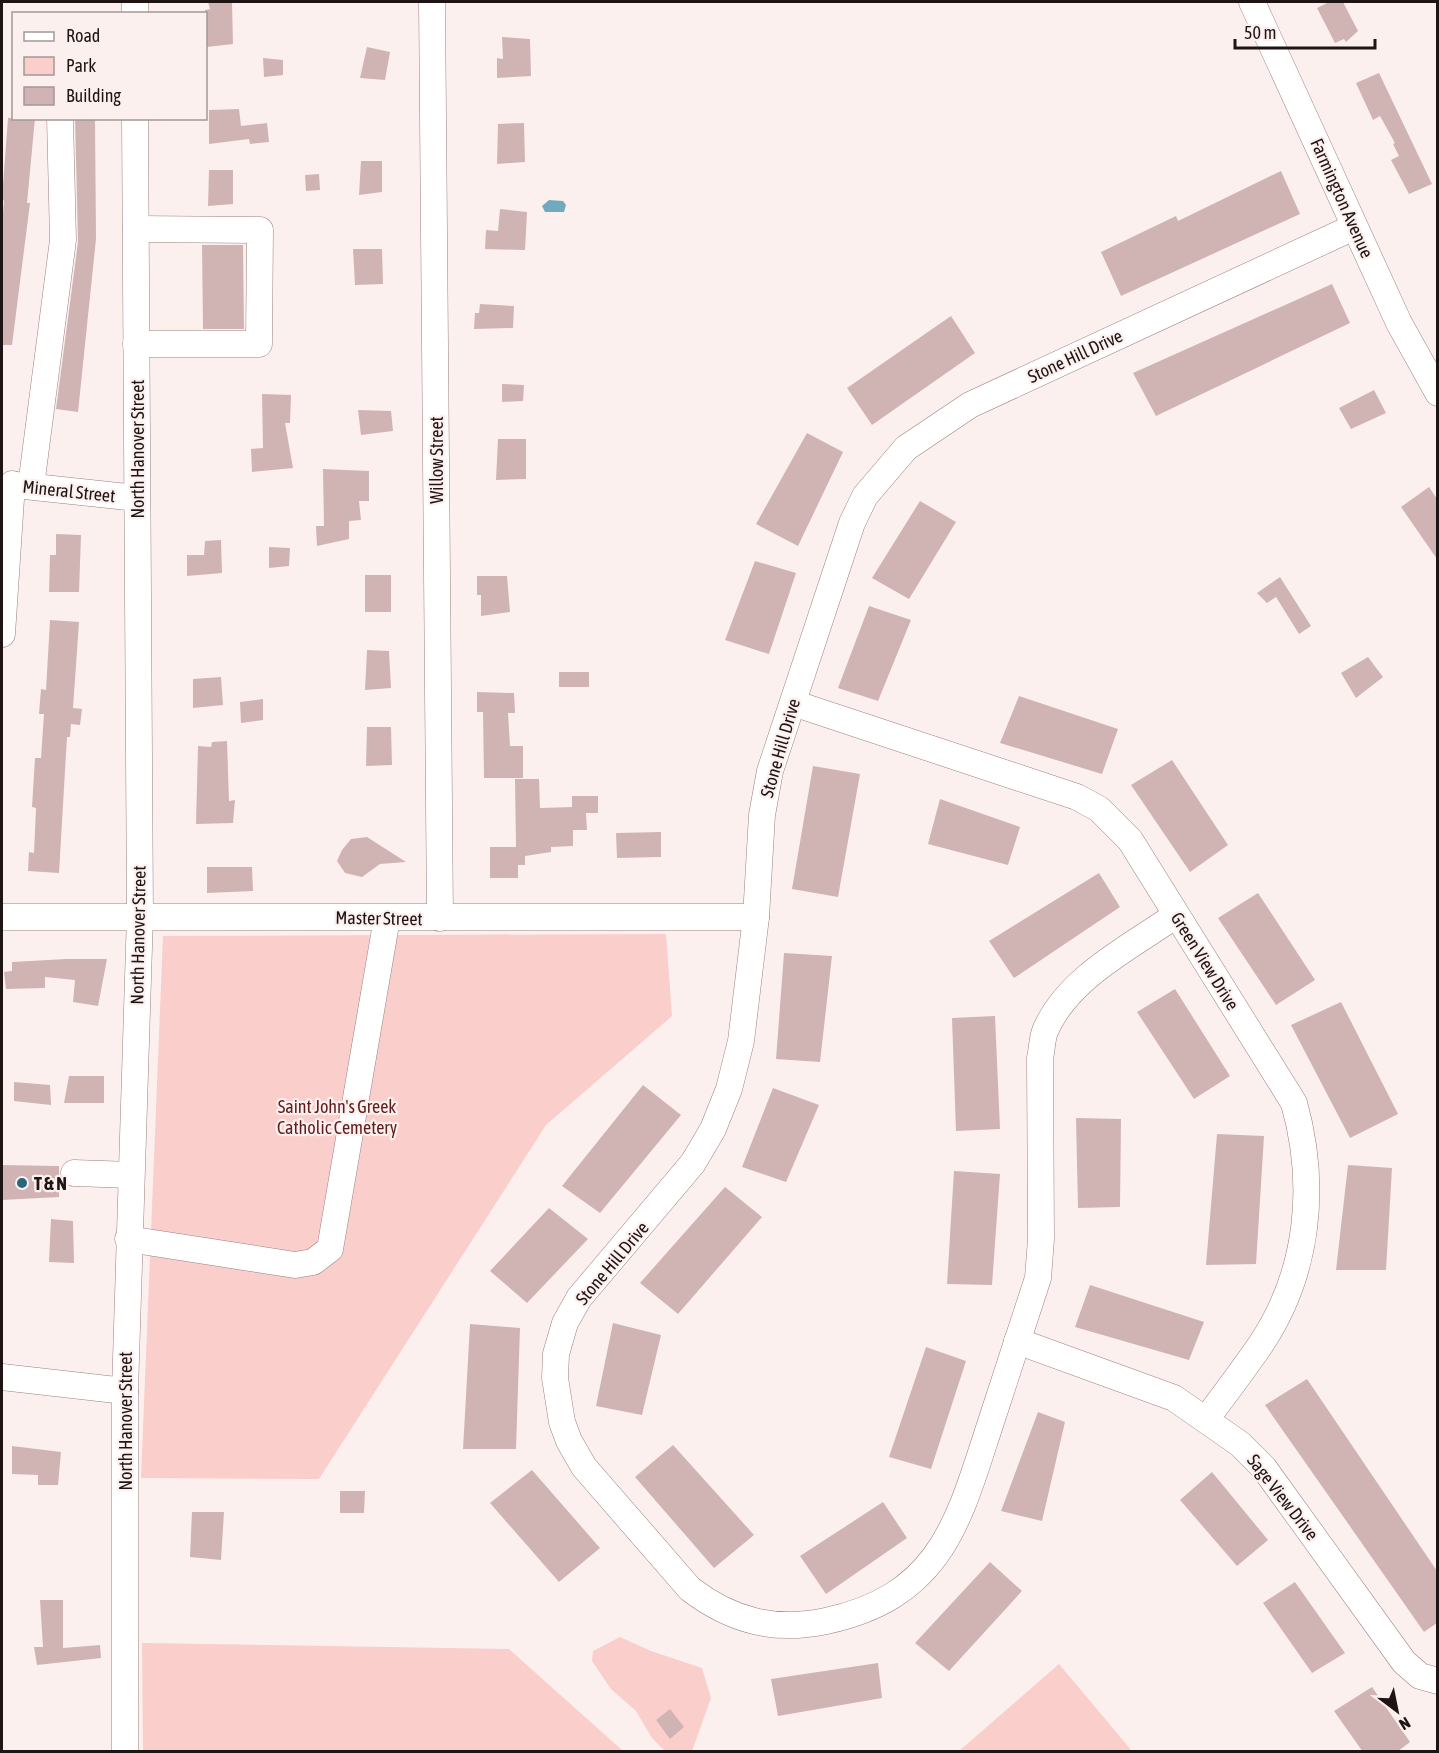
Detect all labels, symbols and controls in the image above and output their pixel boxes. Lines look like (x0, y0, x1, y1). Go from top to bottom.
legend (12, 12, 207, 120)
scale bar (1235, 12, 1374, 50)
text: 50 m (1244, 22, 1276, 43)
text: Road (66, 25, 100, 46)
text: Park (66, 55, 96, 76)
text: Building (66, 85, 121, 106)
street label: Farmington Avenue (1306, 135, 1378, 261)
street label: Stone Hill Drive (1024, 325, 1126, 387)
street label: North Hanover Street (127, 379, 148, 519)
street label: Willow Street (426, 416, 447, 504)
street label: Mineral Street (22, 476, 116, 506)
street label: Stone Hill Drive (756, 696, 804, 800)
street label: North Hanover Street (126, 865, 150, 1005)
street label: Master Street (335, 907, 423, 929)
street label: Green View Drive (1167, 908, 1243, 1014)
park label: Saint John's Greek Catholic Cemetery (277, 1096, 397, 1138)
place label: T & N (34, 1173, 67, 1194)
marker: T & N (15, 1176, 29, 1190)
street label: Stone Hill Drive (571, 1217, 653, 1309)
street label: North Hanover Street (115, 1351, 136, 1491)
street label: Sage View Drive (1243, 1450, 1323, 1544)
north arrow (1367, 1681, 1427, 1741)
text: N (1396, 1714, 1414, 1734)

